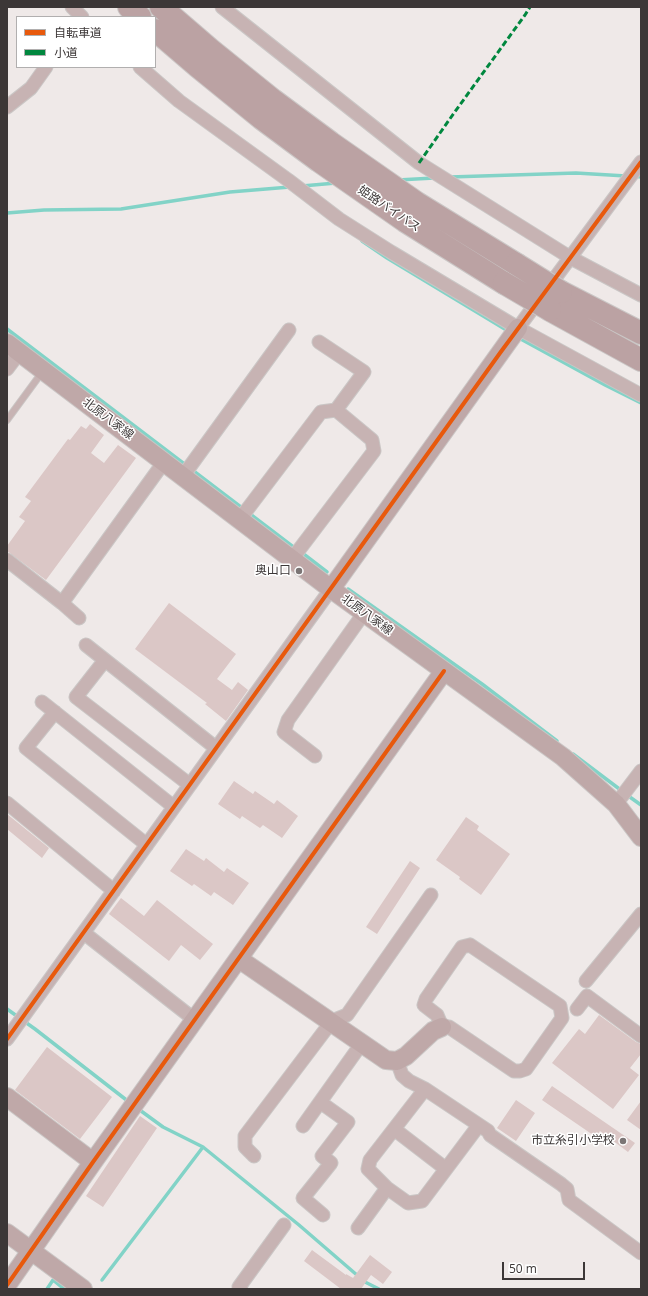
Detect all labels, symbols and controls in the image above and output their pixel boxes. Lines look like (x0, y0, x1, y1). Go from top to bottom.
legend (16, 16, 156, 68)
text: 自転車道 (54, 24, 102, 41)
text: 小道 (54, 44, 78, 61)
street label: 姫路バイパス (355, 183, 423, 235)
street label: 北原八家線 (80, 395, 136, 443)
place label: 奥山口 (255, 564, 291, 578)
marker: 奥山口 (294, 566, 304, 576)
street label: 北原八家線 (338, 592, 396, 638)
place label: 市立糸引小学校 (531, 1134, 615, 1148)
marker: 市立糸引小学校 (618, 1136, 628, 1146)
scale bar (504, 1254, 587, 1280)
text: 50 m (509, 1260, 537, 1277)

